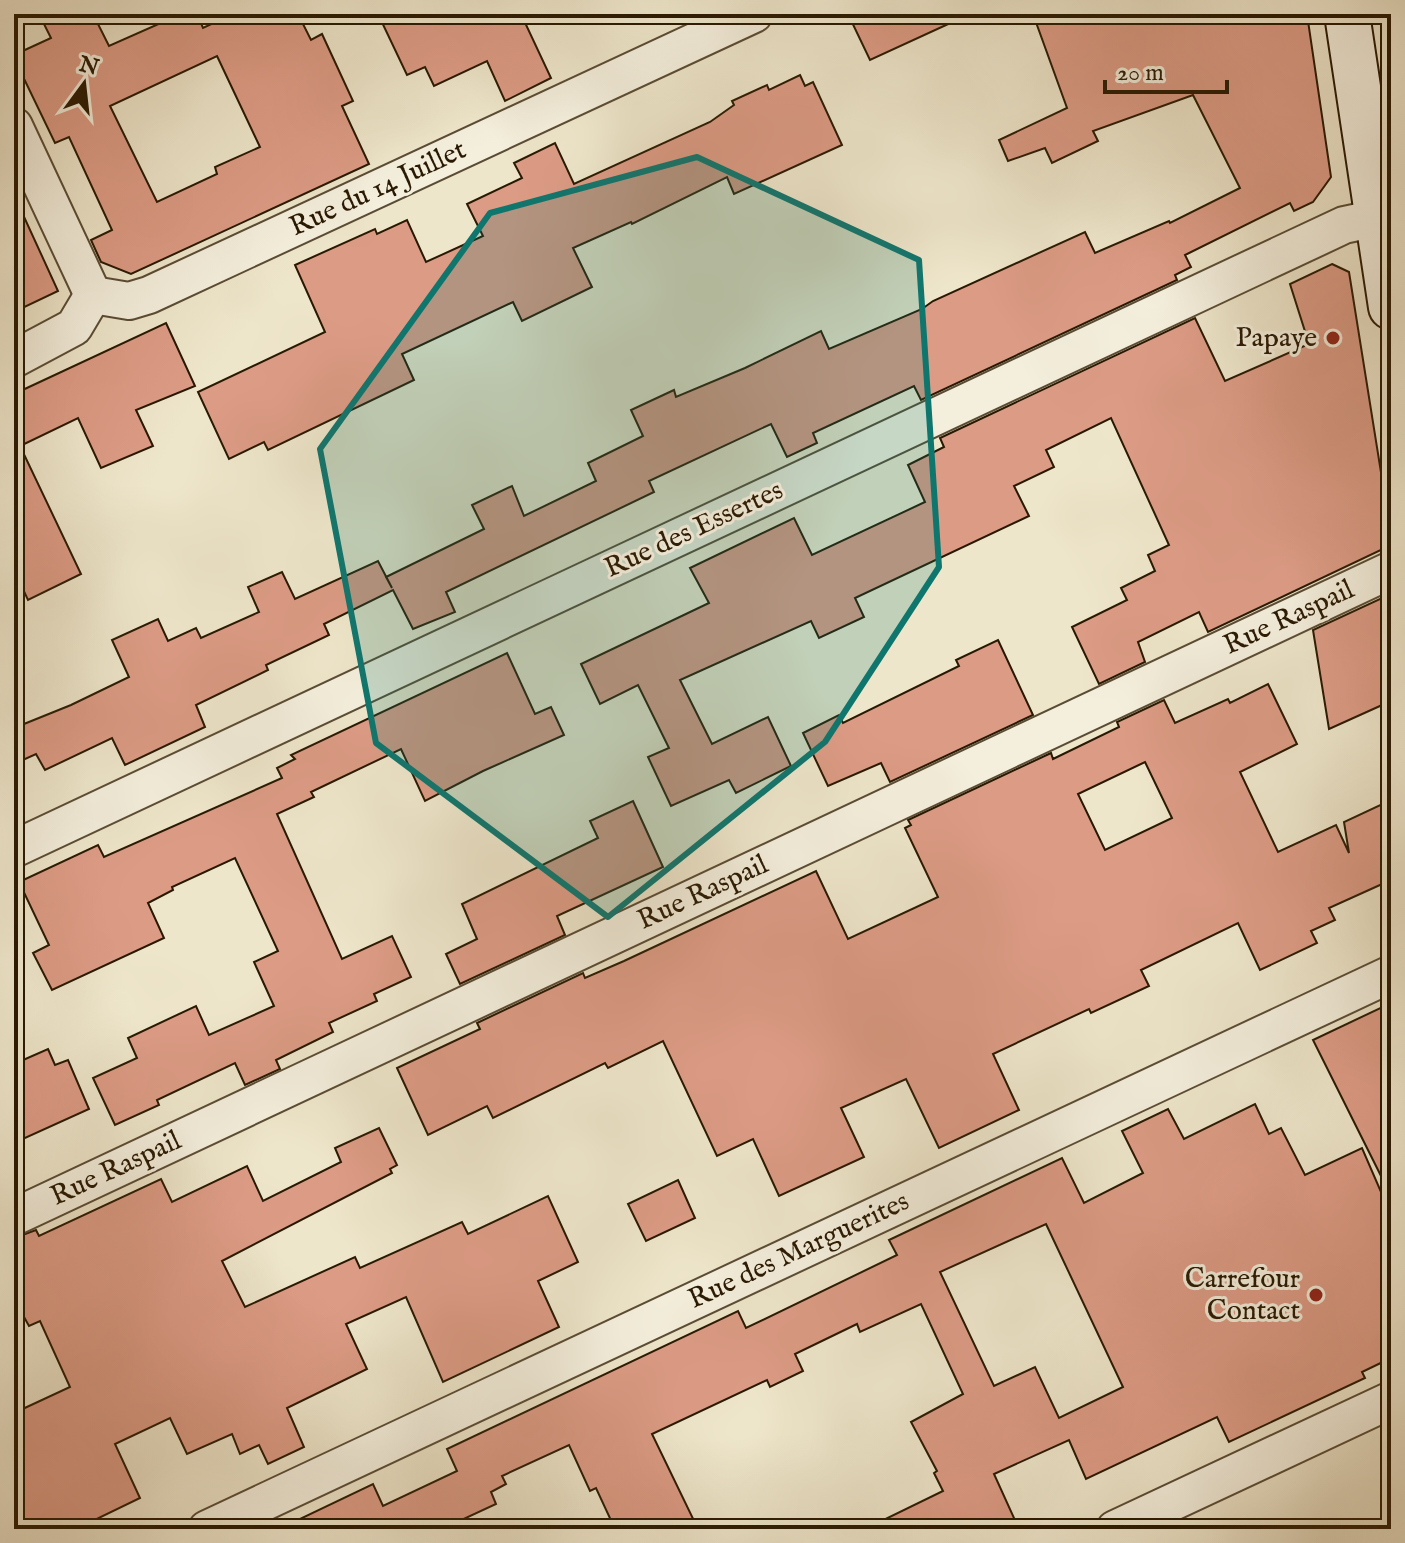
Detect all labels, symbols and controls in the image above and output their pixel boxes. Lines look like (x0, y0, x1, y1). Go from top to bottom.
north arrow (44, 44, 124, 124)
scale bar (1105, 44, 1227, 94)
text: N (75, 50, 101, 83)
text: 20 m (1117, 58, 1164, 89)
street label: Rue du 14 Juillet (284, 133, 472, 245)
place label: Papaye (1236, 321, 1317, 356)
marker: Papaye (1324, 329, 1342, 347)
street label: Rue des Essertes (599, 473, 789, 587)
street label: Rue Raspail (1218, 572, 1360, 663)
street label: Rue Raspail (632, 847, 774, 938)
street label: Rue Raspail (45, 1123, 187, 1214)
street label: Rue des Marguerites (683, 1184, 915, 1318)
place label: Carrefour Contact (1185, 1262, 1300, 1329)
marker: Carrefour Contact (1307, 1286, 1325, 1304)

